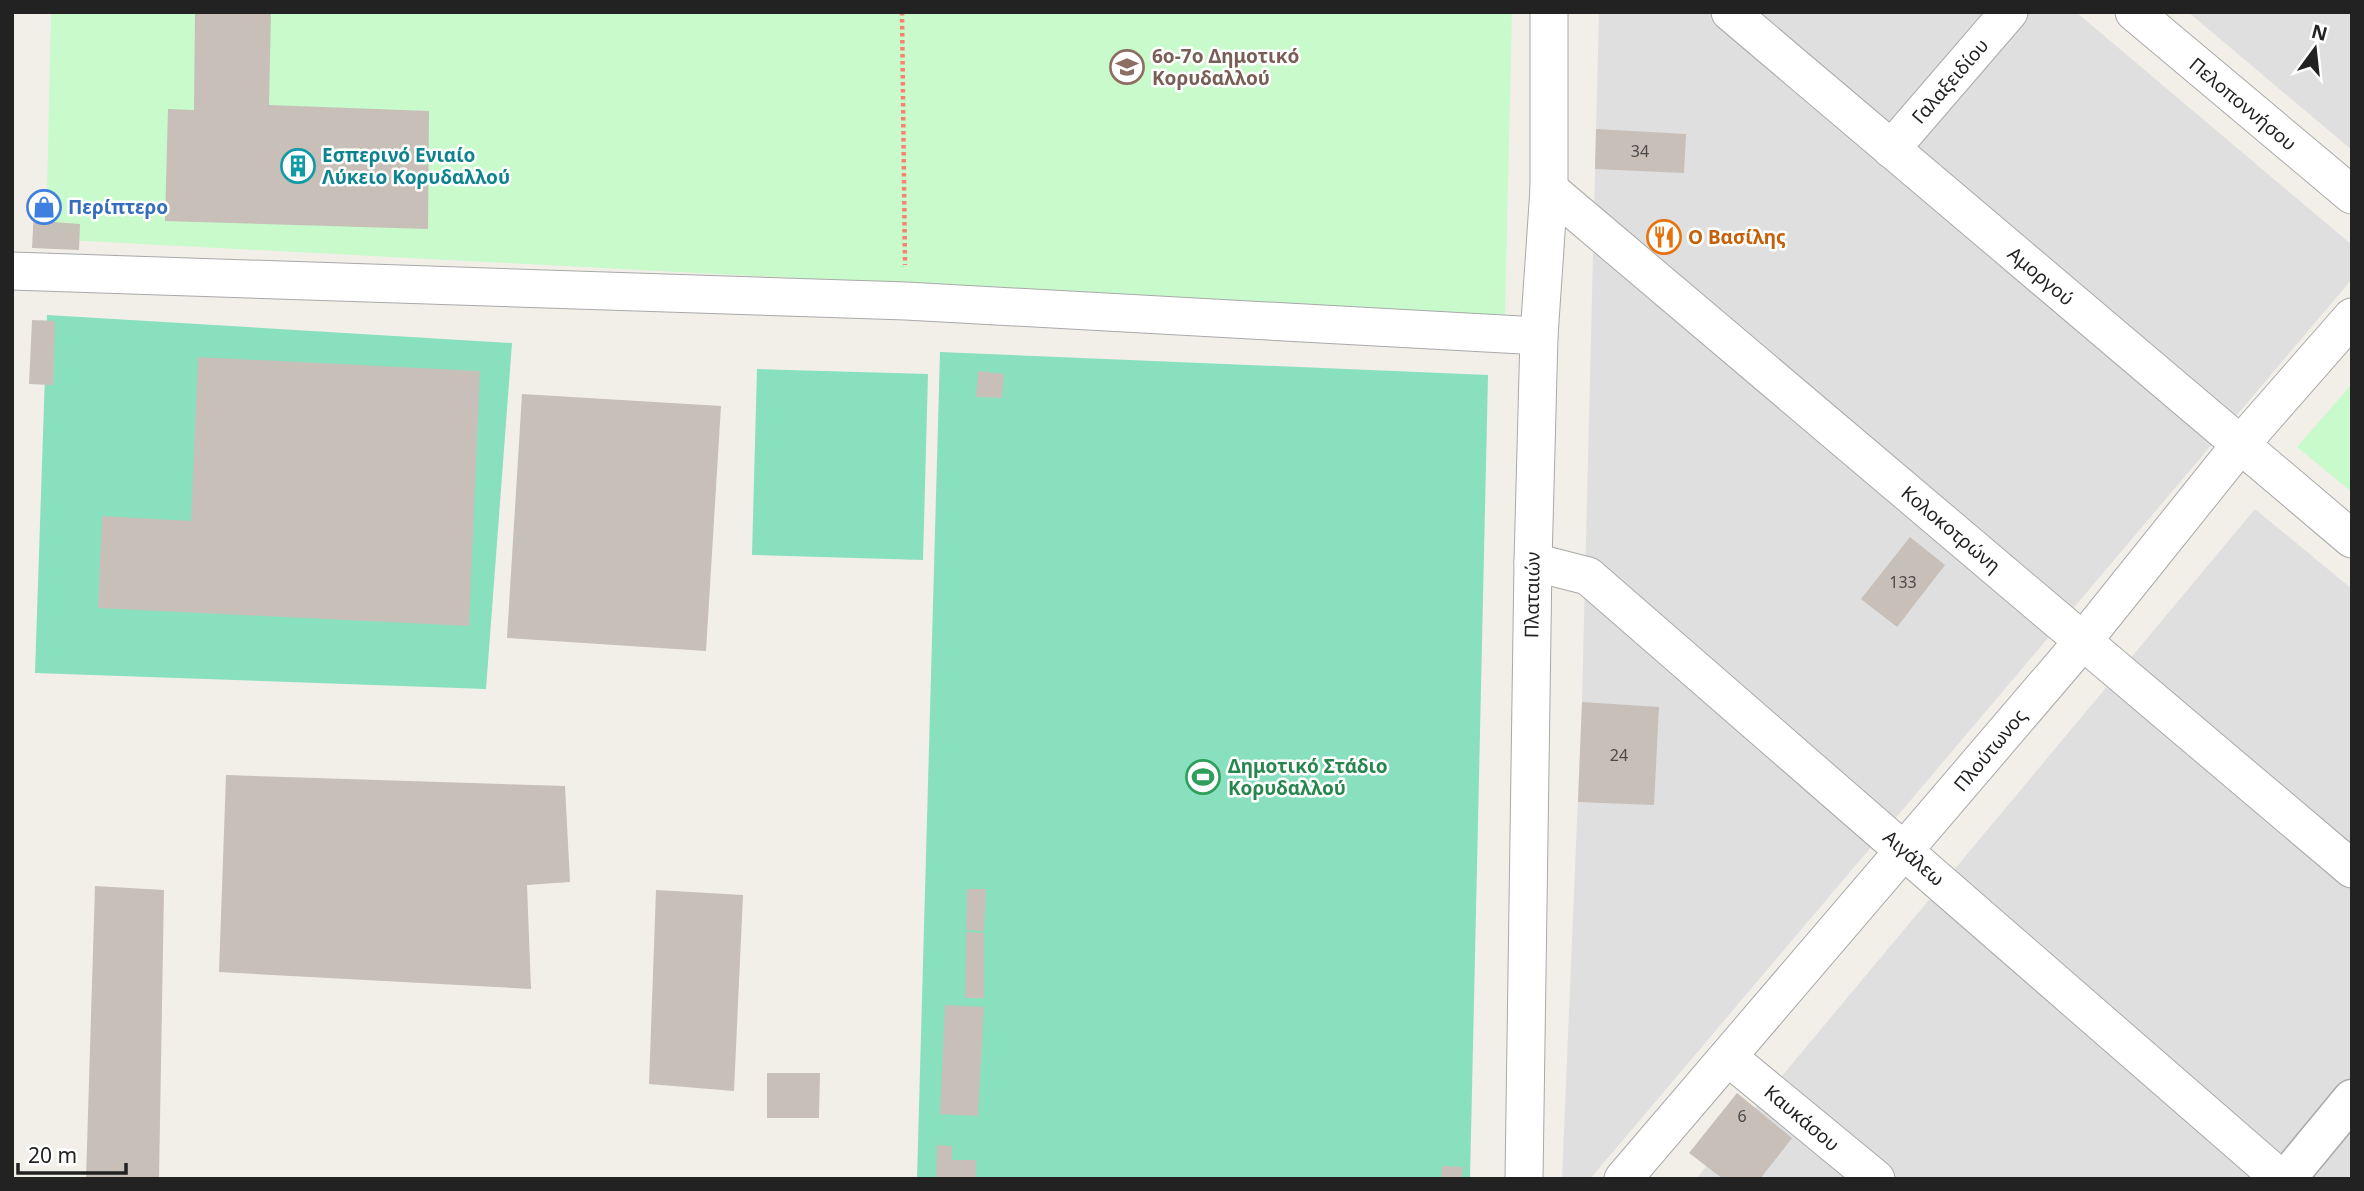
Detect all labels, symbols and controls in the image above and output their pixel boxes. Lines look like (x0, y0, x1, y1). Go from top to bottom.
north arrow (2280, 14, 2350, 84)
text: N (2309, 18, 2330, 47)
street label: Γαλαξειδίου (1906, 33, 1994, 129)
place label: 6ο-7ο Δημοτικό Κορυδαλλού (1152, 43, 1299, 91)
school or university icon: 6ο-7ο Δημοτικό Κορυδαλλού (1108, 48, 1146, 86)
street label: Πελοποννήσου (2184, 51, 2302, 157)
house number: 34 (1631, 140, 1649, 162)
place label: Εσπερινό Ενιαίο Λύκειο Κορυδαλλού (322, 142, 510, 190)
building icon: Εσπερινό Ενιαίο Λύκειο Κορυδαλλού (279, 147, 317, 185)
shop icon: Περίπτερο (25, 188, 63, 226)
place label: Περίπτερο (68, 194, 168, 220)
restaurant icon: Ο Βασίλης (1645, 218, 1683, 256)
place label: Ο Βασίλης (1688, 224, 1786, 250)
street label: Αμοργού (2002, 241, 2080, 311)
street label: Κολοκοτρώνη (1896, 480, 2006, 578)
street label: Πλαταιών (1518, 551, 1546, 638)
house number: 133 (1889, 571, 1917, 593)
street label: Πλούτωνος (1948, 703, 2032, 797)
house number: 24 (1610, 744, 1628, 766)
place label: Δημοτικό Στάδιο Κορυδαλλού (1228, 753, 1388, 801)
sports icon: Δημοτικό Στάδιο Κορυδαλλού (1184, 758, 1222, 796)
street label: Αιγάλεω (1878, 824, 1950, 892)
street label: Καυκάσου (1759, 1079, 1845, 1157)
house number: 6 (1737, 1105, 1747, 1127)
scale bar (18, 1132, 126, 1176)
text: 20 m (28, 1141, 77, 1169)

